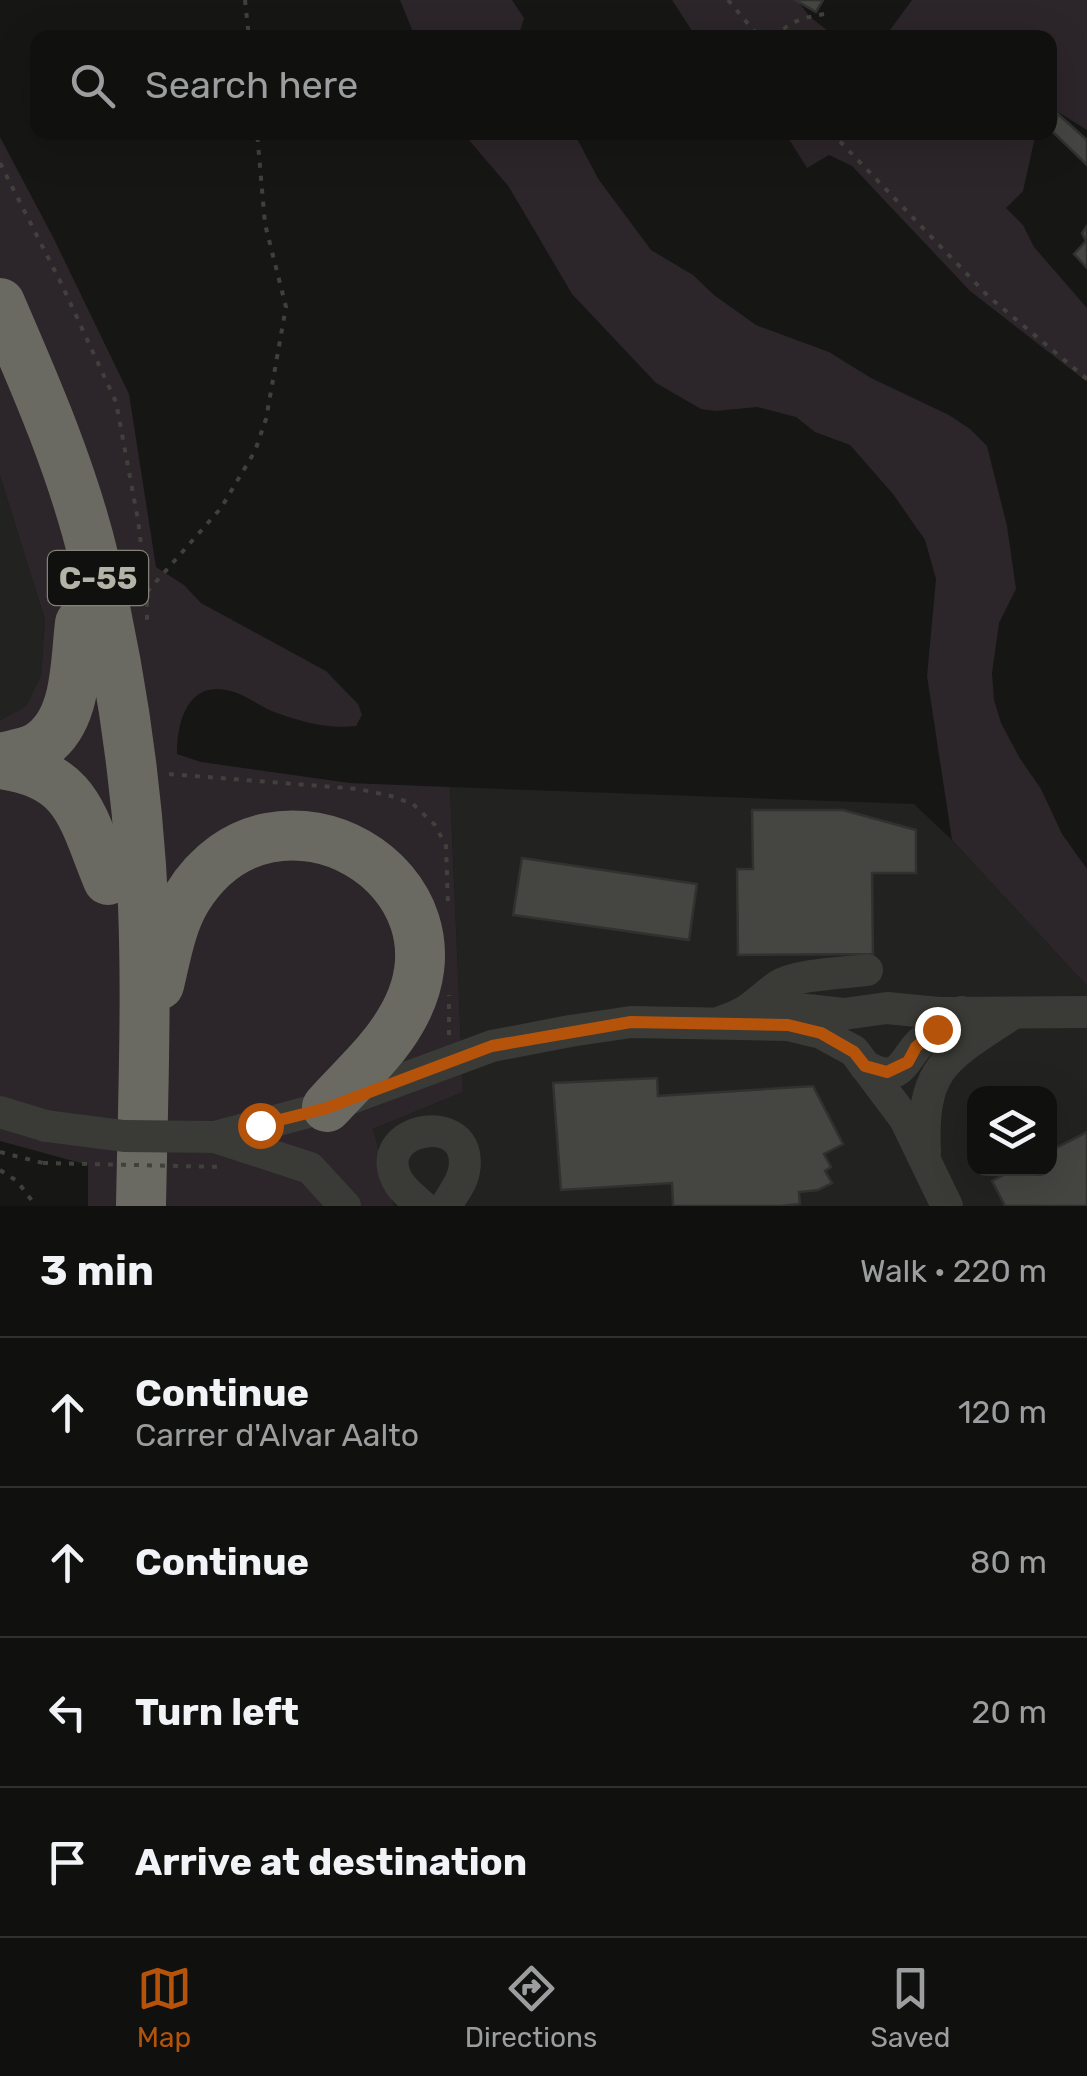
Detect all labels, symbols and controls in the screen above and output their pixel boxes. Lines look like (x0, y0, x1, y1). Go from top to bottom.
search box (30, 30, 1057, 140)
icon: search (65, 58, 120, 113)
text: Search here (145, 62, 358, 108)
road number: C-55 (48, 551, 148, 605)
route end (915, 1007, 961, 1053)
map controls (967, 1086, 1057, 1176)
button: layers (967, 1086, 1057, 1176)
route start (238, 1103, 284, 1149)
text: 3 min (40, 1246, 154, 1296)
text: Walk · 220 m (860, 1252, 1047, 1290)
text: Continue (135, 1370, 309, 1416)
icon: ahead (40, 1385, 95, 1440)
text: 120 m (958, 1393, 1047, 1431)
text: Carrer d'Alvar Aalto (135, 1416, 419, 1454)
icon: ahead (40, 1535, 95, 1590)
text: Continue (135, 1539, 309, 1585)
text: 80 m (970, 1543, 1047, 1581)
icon: left (40, 1685, 95, 1740)
text: Turn left (135, 1689, 299, 1735)
text: 20 m (972, 1693, 1047, 1731)
icon: arrive (40, 1835, 95, 1890)
text: Arrive at destination (135, 1839, 527, 1885)
tab: Map (137, 1961, 192, 2054)
tab: Directions (465, 1961, 597, 2054)
tab: Saved (870, 1961, 950, 2054)

